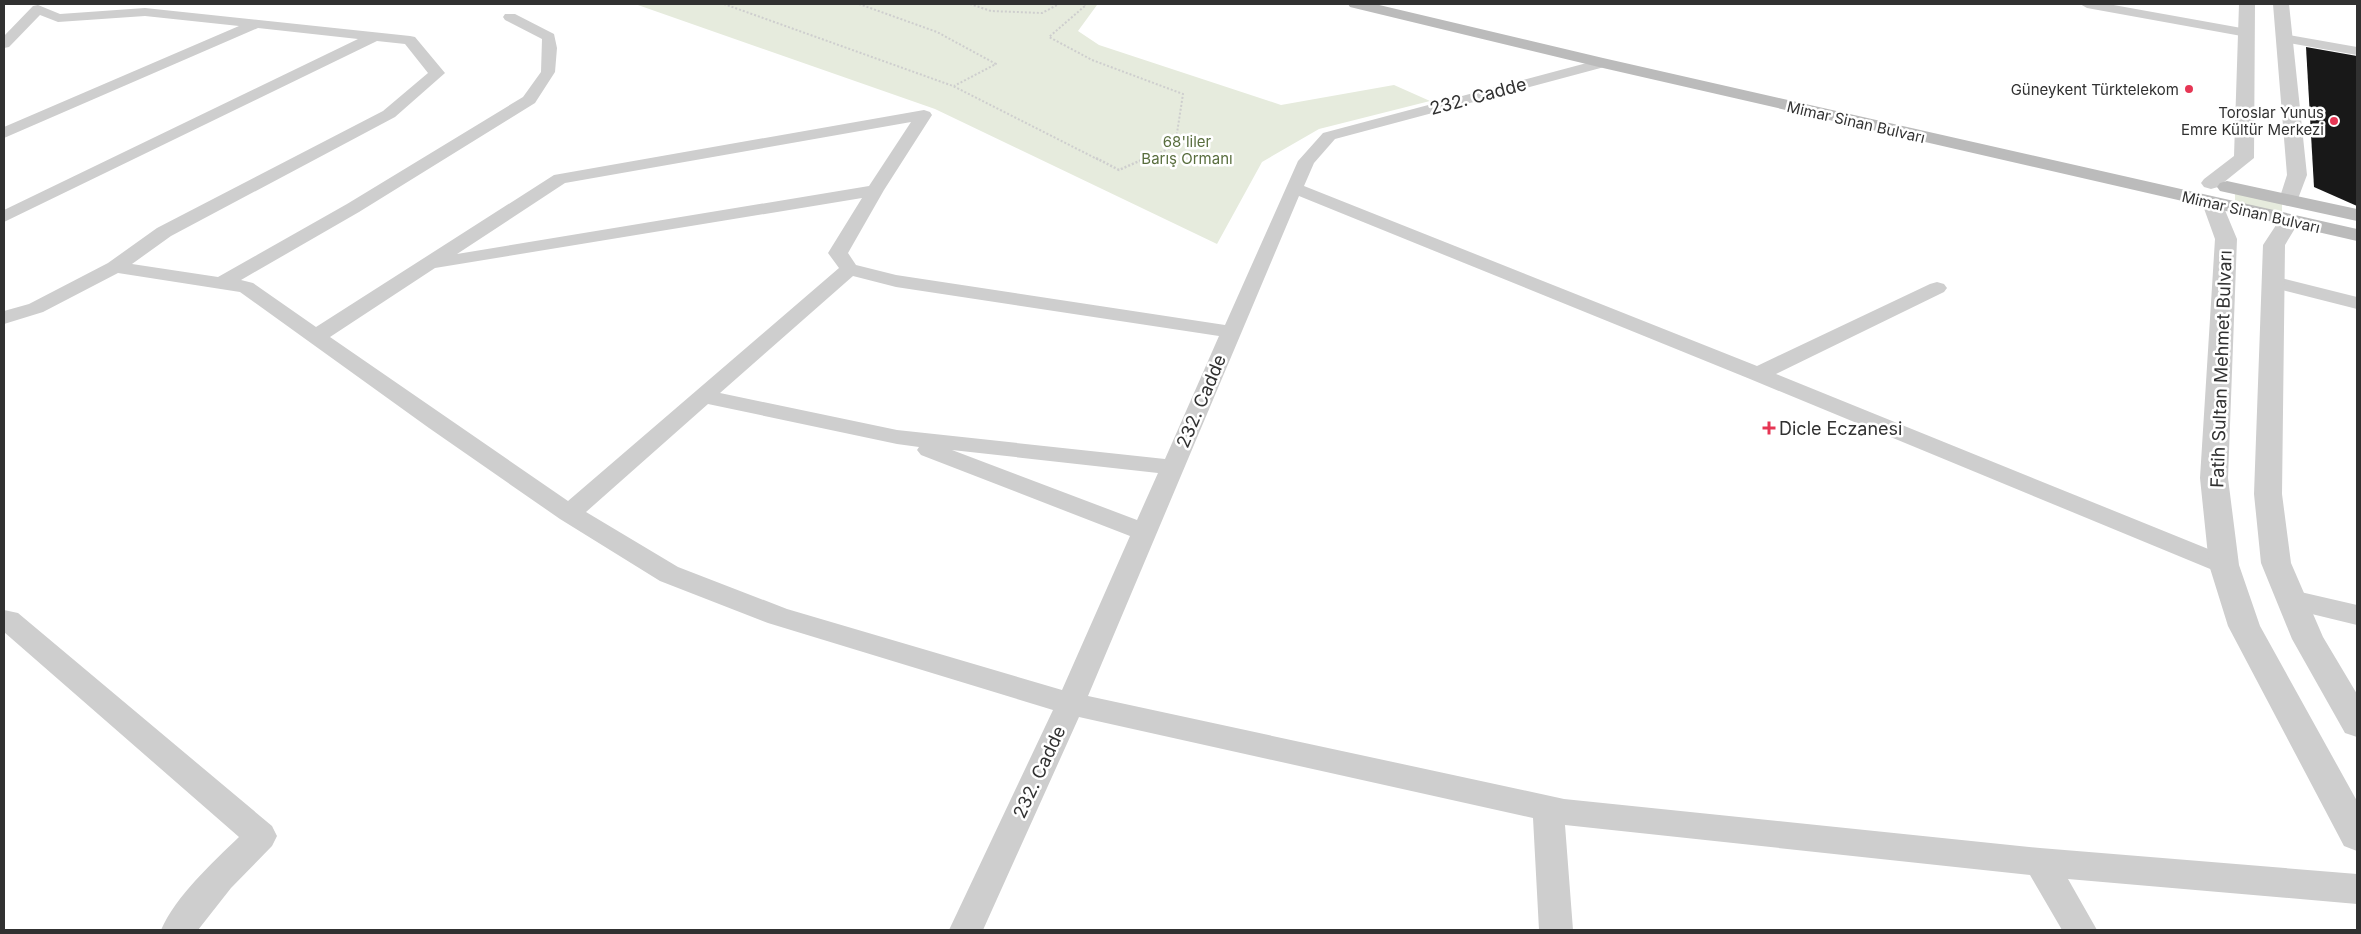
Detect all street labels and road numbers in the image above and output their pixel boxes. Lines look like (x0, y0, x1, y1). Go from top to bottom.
street label: 232. Cadde (1427, 73, 1529, 119)
street label: Mimar Sinan Bulvarı (1785, 97, 1927, 147)
street label: Mimar Sinan Bulvarı (2180, 187, 2322, 237)
street label: Fatih Sultan Mehmet Bulvarı (2206, 250, 2236, 488)
street label: 232. Cadde (1172, 351, 1230, 451)
street label: 232. Cadde (1009, 723, 1069, 821)

